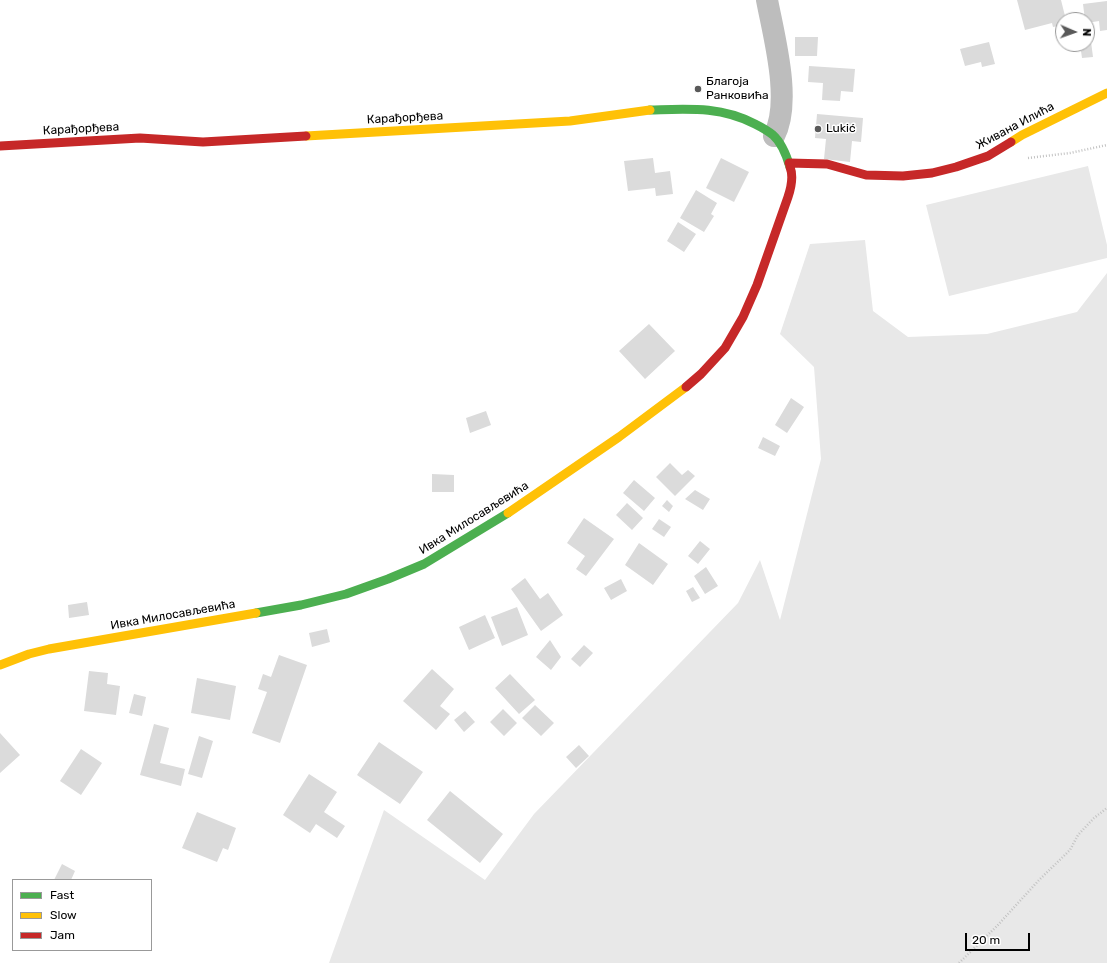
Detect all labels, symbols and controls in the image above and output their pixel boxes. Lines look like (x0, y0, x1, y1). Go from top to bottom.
north arrow (1055, 12, 1095, 52)
text: N (1080, 28, 1093, 37)
place label: Благоја Ранковића (706, 75, 769, 103)
marker: Благоја Ранковића (693, 84, 703, 94)
street label: Живана Илића (973, 99, 1057, 153)
street label: Карађорђева (366, 109, 444, 127)
street label: Карађорђева (42, 120, 120, 138)
place label: Lukić (826, 122, 856, 136)
marker: Lukić (813, 124, 823, 134)
street label: Ивка Милосављевића (417, 478, 531, 558)
street label: Ивка Милосављевића (109, 597, 237, 633)
legend (12, 879, 152, 951)
text: Fast (50, 888, 74, 902)
text: Slow (50, 908, 77, 922)
scale bar (967, 925, 1032, 951)
text: Jam (50, 928, 75, 942)
text: 20 m (972, 933, 1000, 947)

